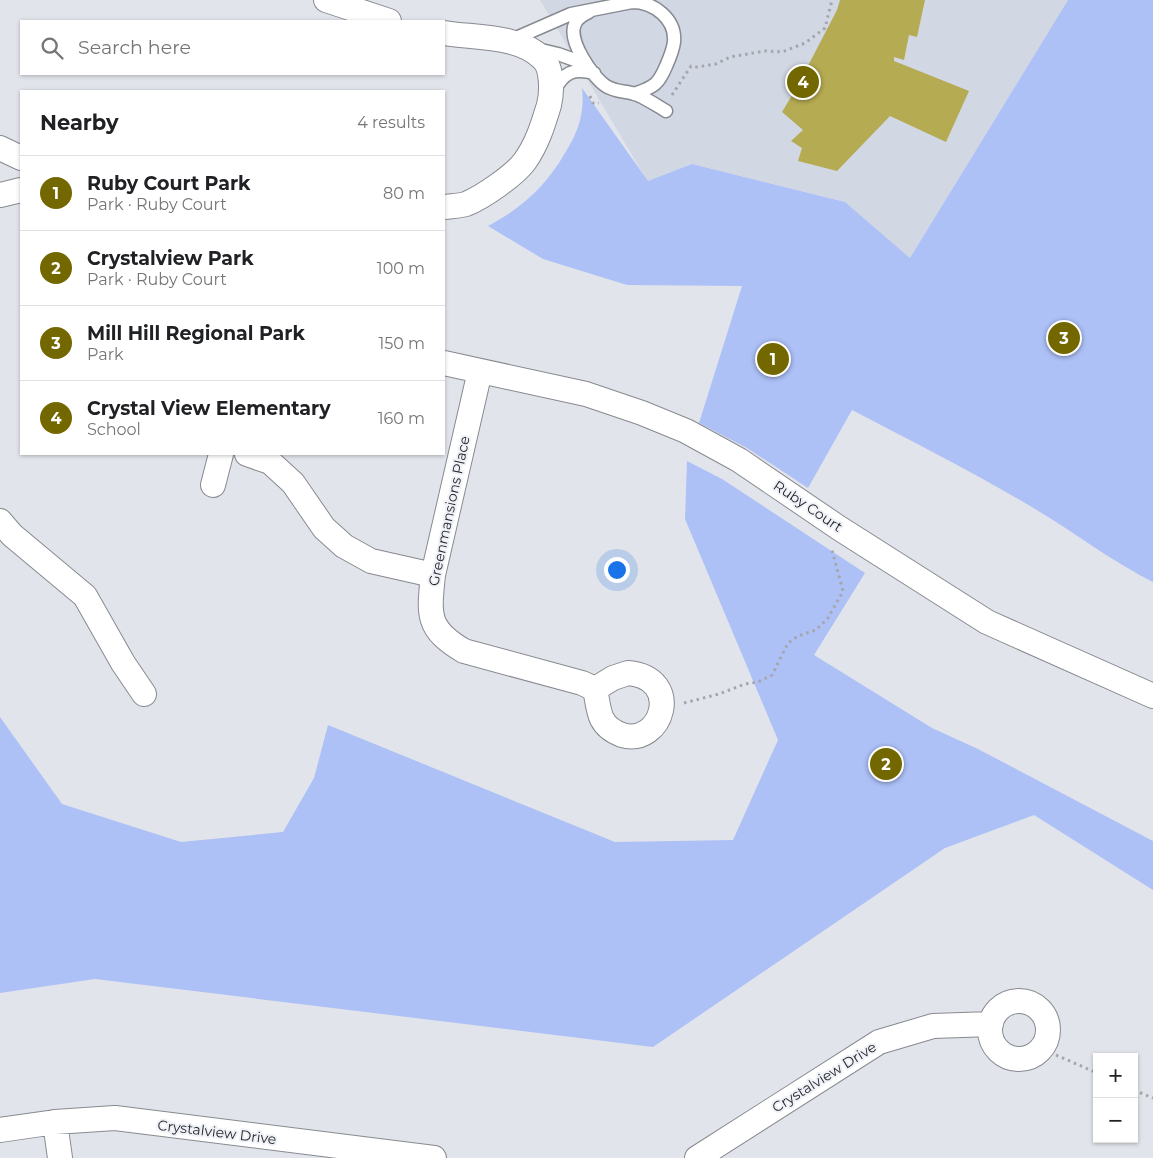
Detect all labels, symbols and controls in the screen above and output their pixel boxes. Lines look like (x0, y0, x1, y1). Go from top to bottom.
search box (20, 20, 445, 75)
icon: search (38, 34, 66, 62)
text: Search here (78, 36, 191, 59)
pin: 4 (787, 63, 819, 101)
text: Nearby (40, 110, 119, 135)
text: 4 results (357, 113, 425, 132)
text: Ruby Court Park (87, 172, 251, 195)
text: 1 (53, 184, 59, 203)
text: 80 m (383, 184, 425, 203)
text: Park · Ruby Court (87, 195, 227, 214)
text: Crystalview Park (87, 247, 254, 270)
text: 2 (51, 259, 61, 278)
text: 100 m (377, 259, 425, 278)
text: Park · Ruby Court (87, 270, 227, 289)
pin: 3 (1048, 319, 1080, 357)
text: Mill Hill Regional Park (87, 322, 305, 345)
text: 3 (51, 334, 61, 353)
text: 150 m (378, 334, 425, 353)
pin: 1 (757, 340, 789, 378)
text: Park (87, 345, 124, 364)
text: Crystal View Elementary (87, 397, 331, 420)
text: 4 (50, 409, 62, 428)
text: 160 m (378, 409, 425, 428)
text: School (87, 420, 141, 439)
street label: Greenmansions Place (424, 434, 474, 588)
street label: Ruby Court (770, 476, 846, 536)
your location (604, 557, 630, 583)
pin: 2 (870, 745, 902, 783)
street label: Crystalview Drive (769, 1038, 879, 1116)
map controls (1093, 1053, 1138, 1143)
button: + (1093, 1053, 1138, 1098)
button: − (1093, 1098, 1138, 1143)
street label: Crystalview Drive (157, 1116, 277, 1148)

